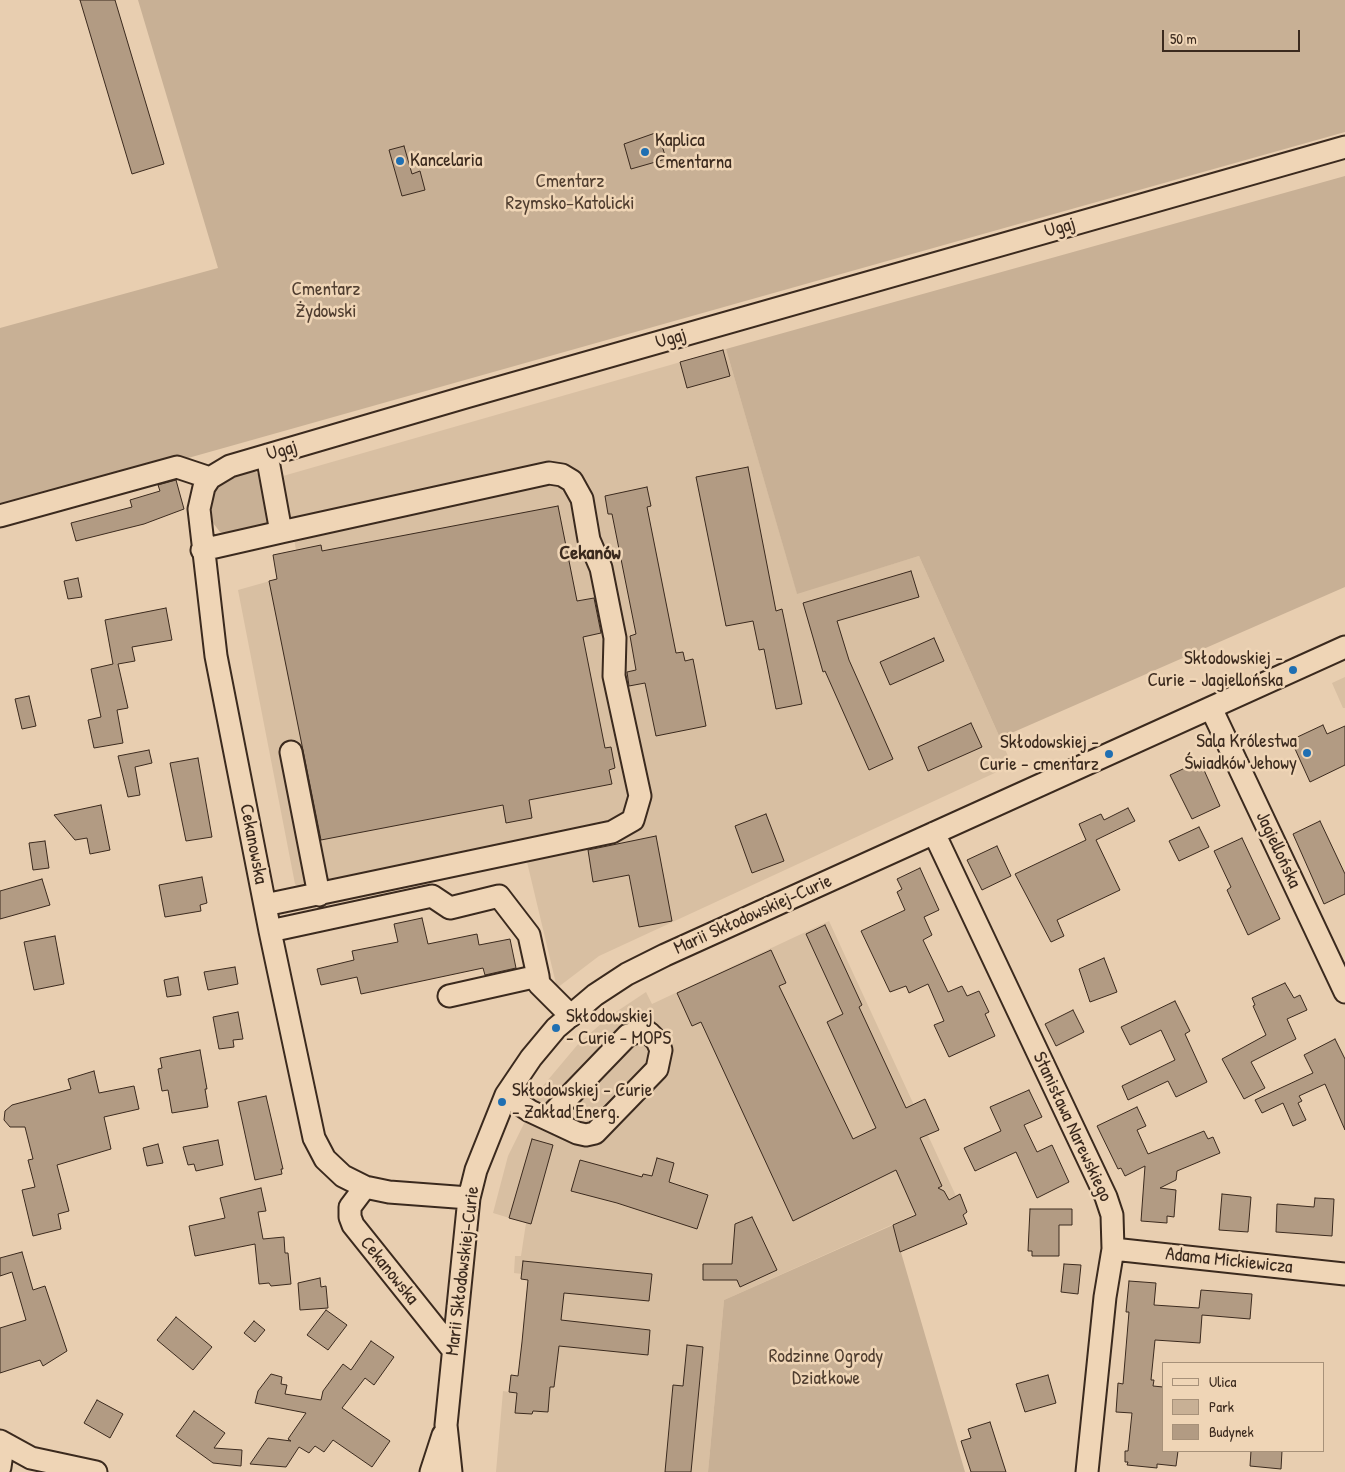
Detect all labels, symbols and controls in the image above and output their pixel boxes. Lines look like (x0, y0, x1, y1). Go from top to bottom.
scale bar (1165, 20, 1302, 52)
text: 50 m (1170, 28, 1197, 49)
place label: Kaplica Cmentarna (655, 130, 732, 174)
marker: Kaplica Cmentarna (639, 146, 651, 158)
place label: Kancelaria (410, 150, 482, 172)
marker: Kancelaria (394, 155, 406, 167)
park label: Cmentarz Rzymsko–Katolicki (506, 171, 634, 215)
street label: Ugaj (1042, 213, 1078, 243)
park label: Cmentarz Żydowski (292, 279, 360, 323)
street label: Ugaj (653, 324, 689, 354)
street label: Ugaj (264, 436, 300, 466)
district label: Cekanów (559, 542, 621, 566)
place label: Skłodowskiej - Curie - Jagiellońska (1148, 648, 1283, 692)
marker: Skłodowskiej - Curie - Jagiellońska (1287, 664, 1299, 676)
place label: Sala Królestwa Świadków Jehowy (1185, 731, 1297, 775)
place label: Skłodowskiej - Curie - cmentarz (980, 732, 1099, 776)
marker: Sala Królestwa Świadków Jehowy (1301, 747, 1313, 759)
marker: Skłodowskiej - Curie - cmentarz (1103, 748, 1115, 760)
street label: Cekanowska (234, 802, 272, 886)
street label: Jagiellońska (1250, 808, 1306, 892)
street label: Marii Skłodowskiej-Curie (670, 870, 836, 960)
place label: Skłodowskiej - Curie - MOPS (566, 1006, 671, 1050)
marker: Skłodowskiej - Curie - MOPS (550, 1022, 562, 1034)
street label: Stanisława Narewskiego (1027, 1049, 1117, 1205)
place label: Skłodowskiej - Curie - Zakład Energ. (512, 1080, 652, 1124)
marker: Skłodowskiej - Curie - Zakład Energ. (496, 1096, 508, 1108)
street label: Marii Skłodowskiej-Curie (441, 1185, 485, 1357)
street label: Cekanowska (355, 1232, 423, 1310)
street label: Adama Mickiewicza (1164, 1243, 1294, 1279)
park label: Rodzinne Ogrody Działkowe (769, 1346, 883, 1390)
legend (1162, 1362, 1325, 1452)
text: Ulica (1209, 1371, 1236, 1392)
text: Park (1209, 1396, 1234, 1417)
text: Budynek (1209, 1421, 1254, 1442)

